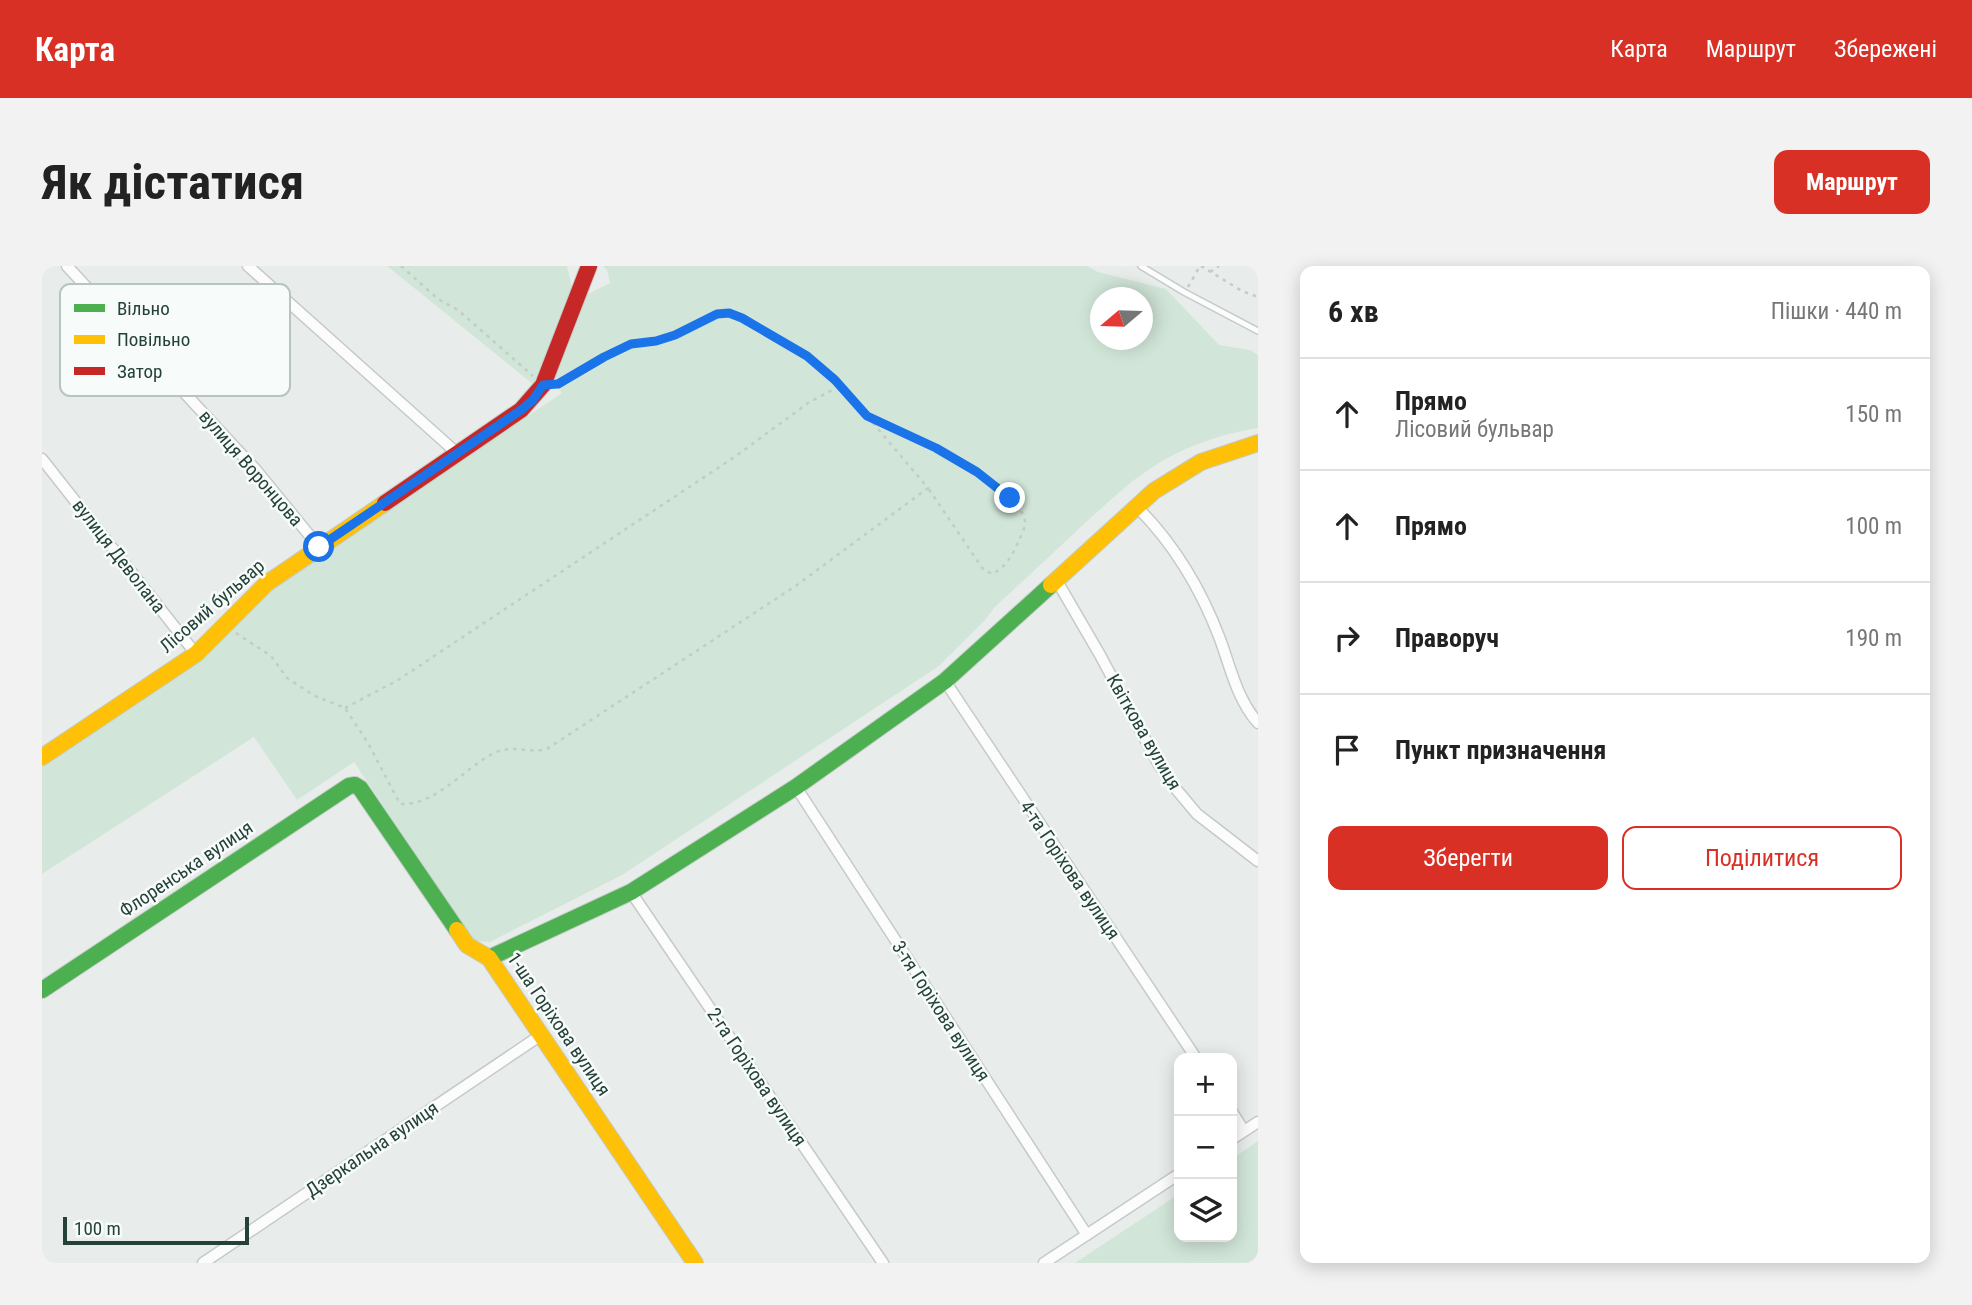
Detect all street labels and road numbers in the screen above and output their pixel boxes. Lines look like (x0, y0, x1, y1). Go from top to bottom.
street label: вулиця Воронцова (194, 405, 308, 531)
street label: вулиця Деволана (67, 495, 171, 617)
street label: Лісовий бульвар (155, 554, 269, 658)
street label: Квіткова вулиця (1102, 670, 1186, 794)
street label: 4-та Горіхова вулиця (1015, 796, 1125, 944)
street label: Флоренська вулиця (115, 816, 257, 922)
street label: 3-тя Горіхова вулиця (887, 936, 995, 1086)
street label: 1-ша Горіхова вулиця (502, 948, 616, 1100)
street label: 2-га Горіхова вулиця (702, 1004, 812, 1150)
street label: Дзеркальна вулиця (301, 1096, 443, 1202)

